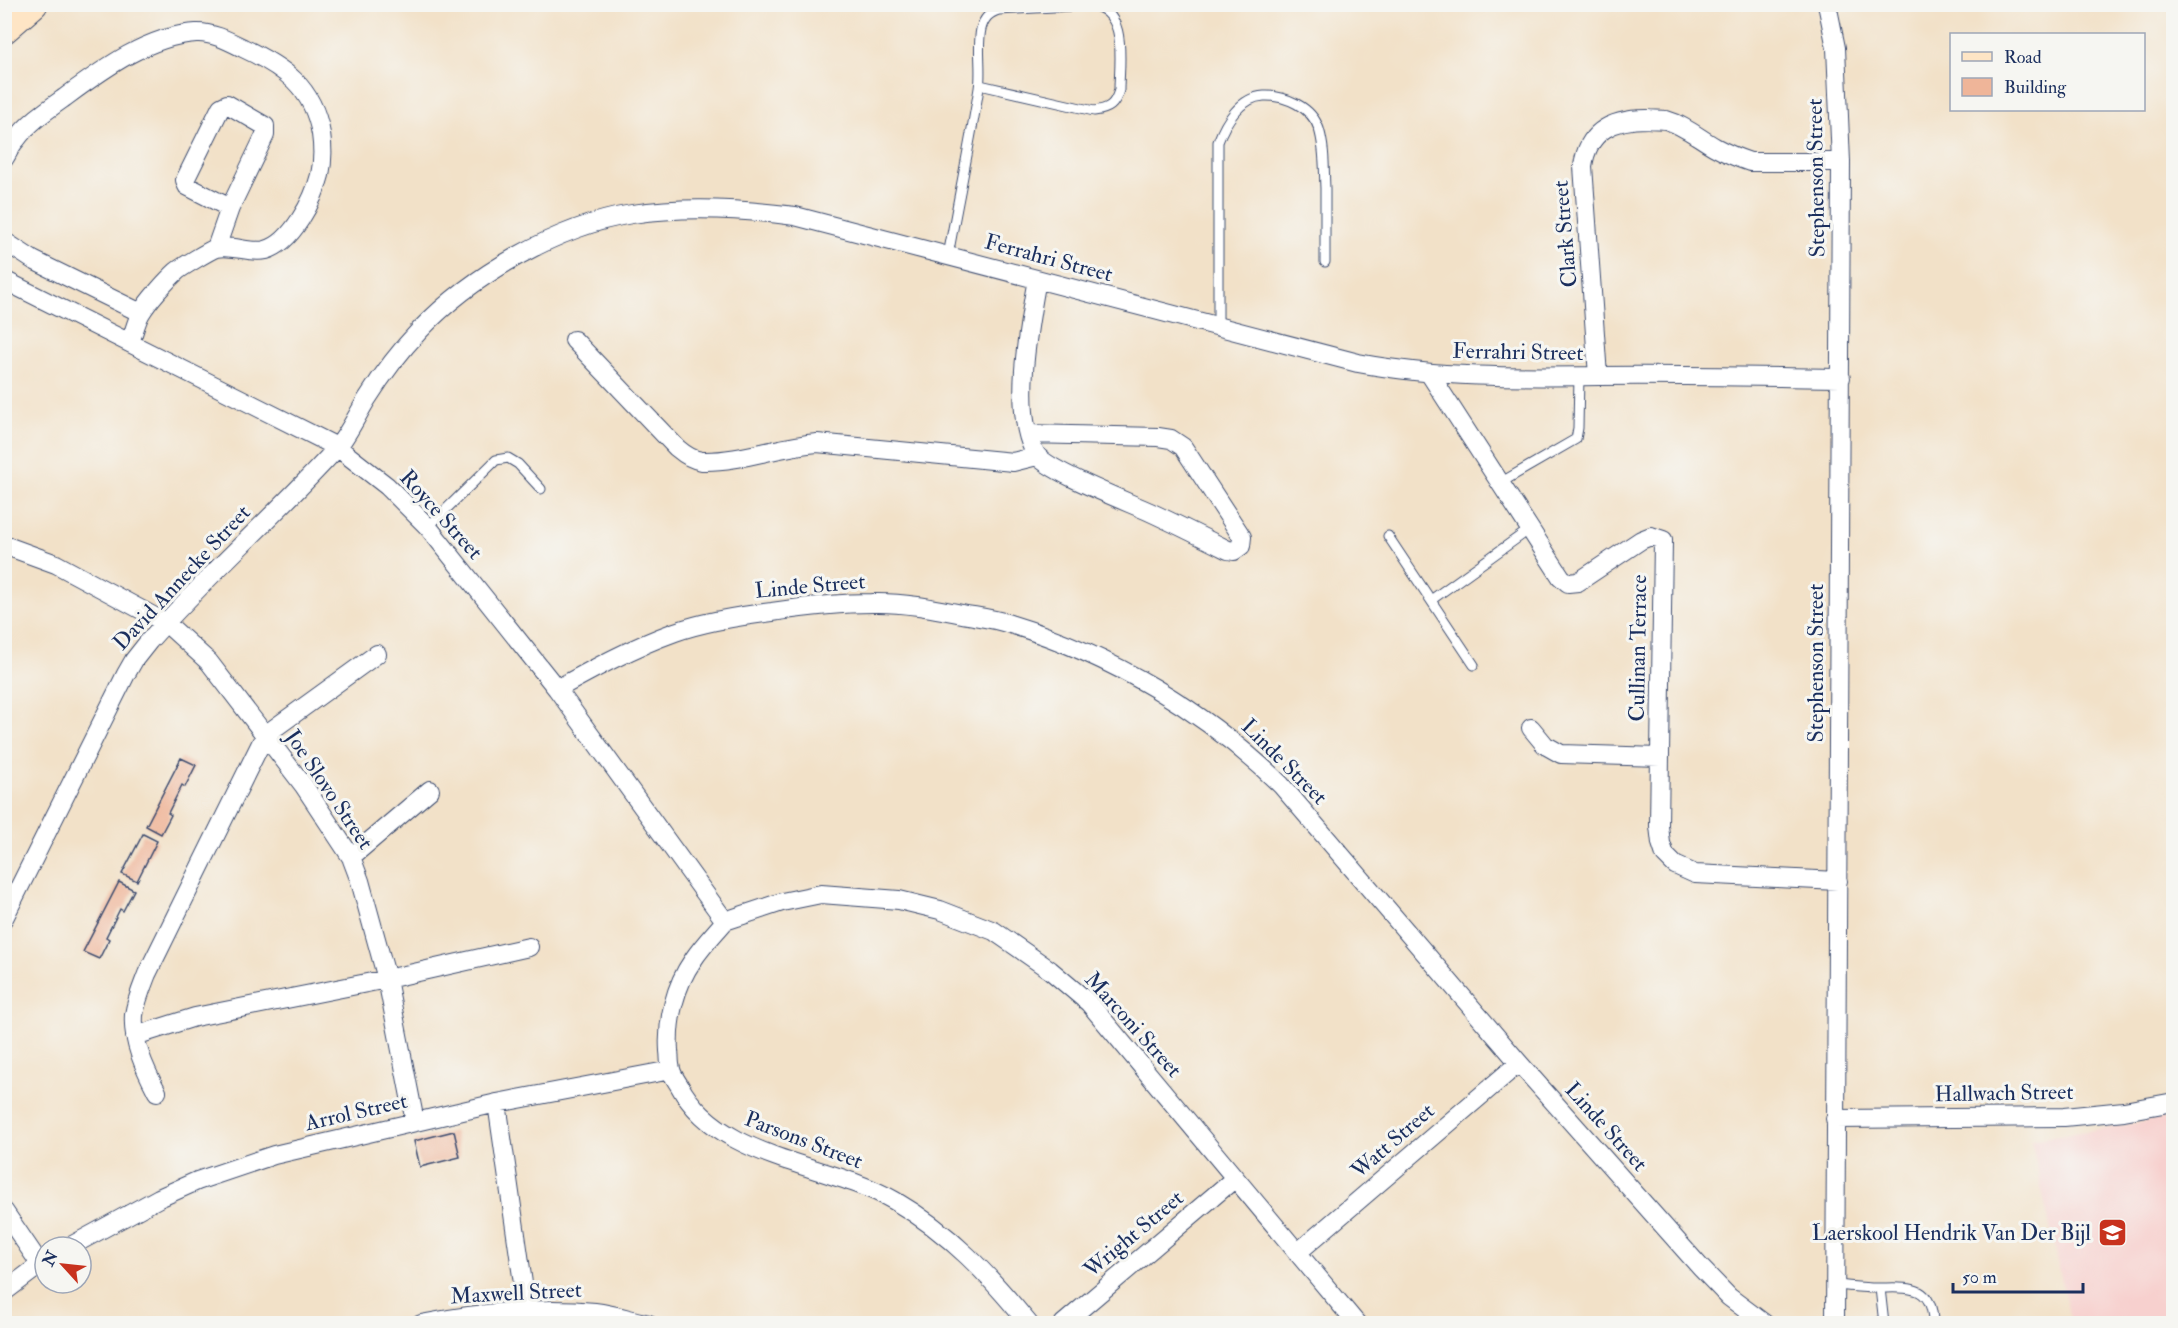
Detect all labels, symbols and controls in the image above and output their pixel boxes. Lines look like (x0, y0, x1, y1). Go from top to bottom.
legend (1950, 33, 2145, 111)
text: Road (2004, 46, 2042, 69)
text: Building (2004, 76, 2067, 99)
street label: Stephenson Street (1801, 98, 1832, 258)
street label: Clark Street (1546, 179, 1584, 288)
street label: Ferrahri Street (982, 227, 1116, 288)
street label: Ferrahri Street (1452, 337, 1584, 367)
street label: Royce Street (394, 464, 489, 565)
street label: David Annecke Street (107, 499, 256, 656)
street label: Linde Street (754, 567, 866, 605)
street label: Cullinan Terrace (1623, 574, 1653, 722)
street label: Stephenson Street (1802, 584, 1831, 742)
street label: Linde Street (1235, 713, 1333, 811)
street label: Joe Slovo Street (278, 723, 380, 855)
street label: Marconi Street (1079, 966, 1188, 1083)
street label: Linde Street (1559, 1076, 1654, 1177)
street label: Hallwach Street (1934, 1078, 2074, 1108)
street label: Arrol Street (301, 1087, 410, 1138)
street label: Watt Street (1344, 1097, 1440, 1185)
street label: Parsons Street (741, 1105, 867, 1175)
street label: Wright Street (1077, 1184, 1189, 1284)
school or university icon: Laerskool Hendrik Van Der Bijl (2096, 1216, 2128, 1248)
place label: Laerskool Hendrik Van Der Bijl (1812, 1219, 2091, 1247)
north arrow (33, 1235, 93, 1295)
text: N (38, 1247, 63, 1270)
scale bar (1953, 1256, 2084, 1294)
text: 50 m (1962, 1266, 1997, 1289)
street label: Maxwell Street (450, 1276, 582, 1310)

